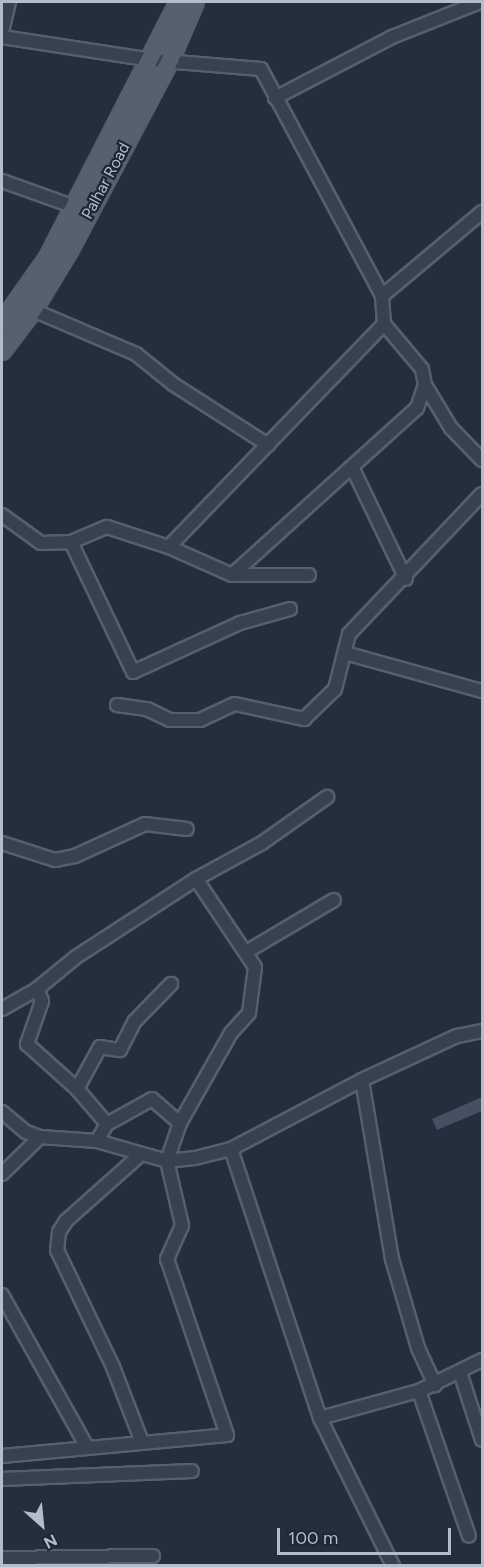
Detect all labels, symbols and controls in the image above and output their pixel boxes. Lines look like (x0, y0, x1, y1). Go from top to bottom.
street label: Palhar Road (78, 139, 134, 223)
north arrow (12, 1495, 72, 1555)
scale bar (280, 1516, 454, 1554)
text: 100 m (288, 1527, 338, 1549)
text: N (41, 1530, 60, 1553)

